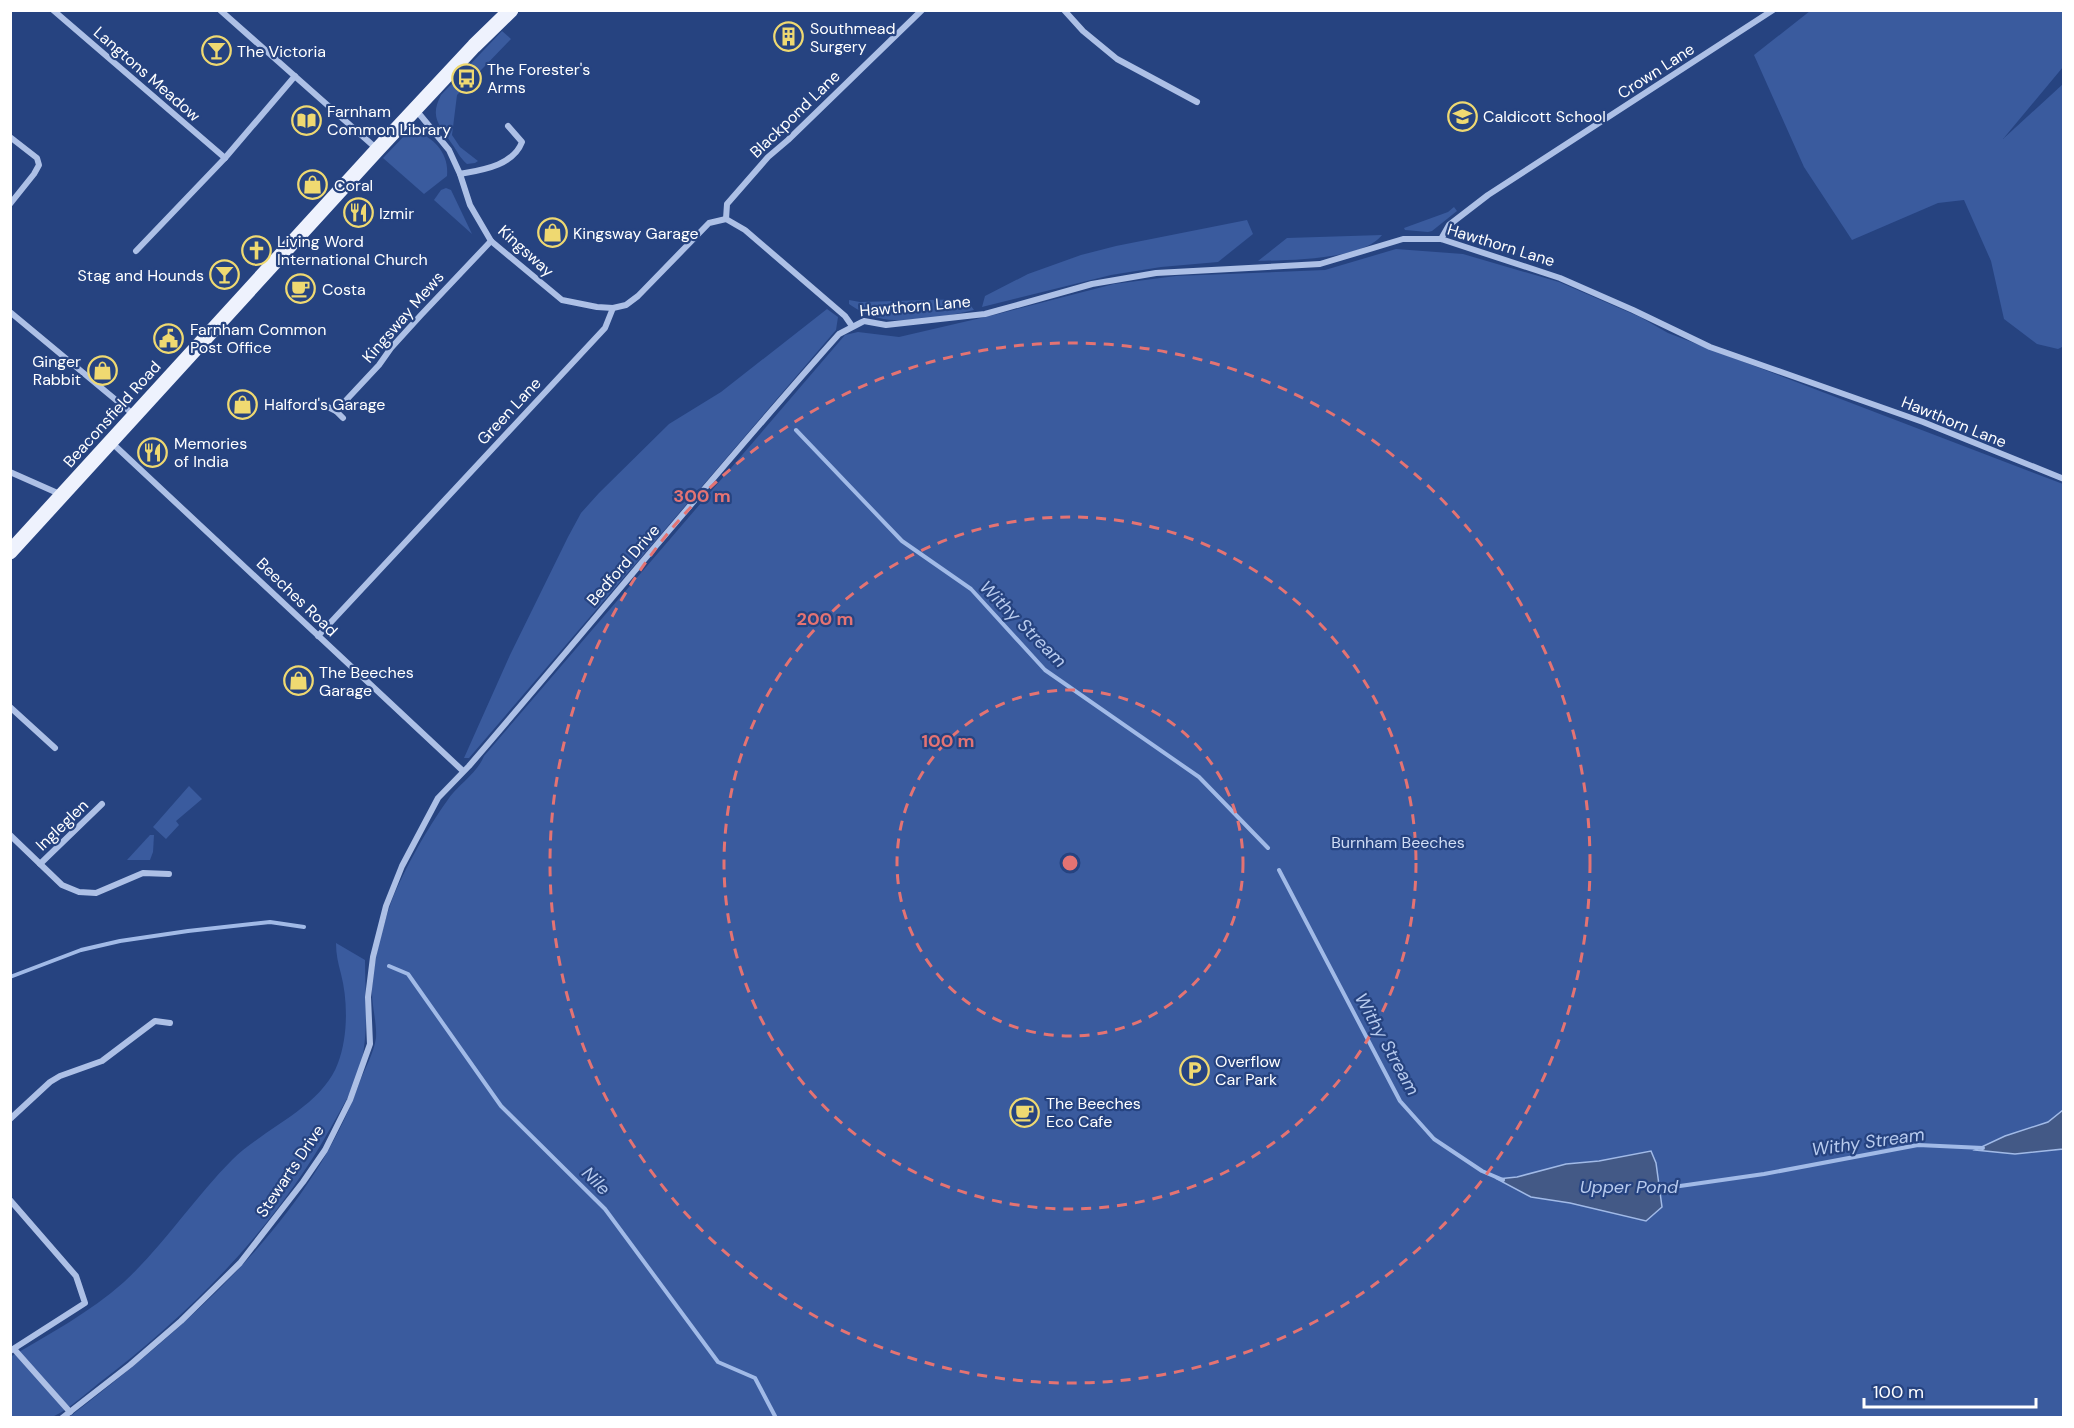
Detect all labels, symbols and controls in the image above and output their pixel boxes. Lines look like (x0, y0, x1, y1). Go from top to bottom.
place label: Southmead Surgery (810, 18, 896, 57)
building icon: Southmead Surgery (773, 21, 805, 53)
street label: Langtons Meadow (89, 22, 205, 126)
bar icon: The Victoria (200, 35, 232, 67)
street label: Crown Lane (1614, 38, 1698, 104)
place label: The Victoria (237, 41, 326, 62)
place label: The Forester's Arms (487, 59, 590, 98)
bus stop icon: The Forester's Arms (450, 62, 482, 94)
street label: Blackpond Lane (745, 66, 845, 162)
school or university icon: Caldicott School (1446, 100, 1478, 132)
place label: Farnham Common Library (327, 101, 451, 140)
library icon: Farnham Common Library (290, 104, 322, 136)
place label: Caldicott School (1483, 106, 1606, 127)
shop icon: Coral (297, 169, 329, 201)
place label: Coral (334, 175, 373, 196)
restaurant icon: Izmir (342, 197, 374, 229)
place label: Izmir (379, 203, 414, 224)
shop icon: Kingsway Garage (536, 217, 568, 249)
street label: Hawthorn Lane (1445, 219, 1557, 271)
street label: Kingsway (494, 220, 558, 282)
place label: Kingsway Garage (573, 223, 699, 244)
place label: Living Word International Church (277, 231, 428, 270)
church icon: Living Word International Church (240, 234, 272, 266)
bar icon: Stag and Hounds (209, 259, 241, 291)
place label: Stag and Hounds (78, 265, 204, 286)
street label: Kingsway Mews (357, 267, 449, 367)
cafe icon: Costa (285, 273, 317, 305)
place label: Costa (322, 279, 366, 300)
street label: Hawthorn Lane (859, 291, 971, 321)
place label: Farnham Common Post Office (190, 319, 326, 358)
public building icon: Farnham Common Post Office (153, 322, 185, 354)
place label: Ginger Rabbit (32, 351, 81, 390)
shop icon: Ginger Rabbit (86, 354, 118, 386)
street label: Beaconsfield Road (59, 356, 165, 472)
street label: Green Lane (472, 373, 546, 449)
shop icon: Halford's Garage (227, 388, 259, 420)
street label: Hawthorn Lane (1898, 391, 2010, 453)
place label: Halford's Garage (264, 394, 385, 415)
place label: Memories of India (174, 433, 247, 472)
restaurant icon: Memories of India (137, 436, 169, 468)
text: 300 m (673, 484, 731, 508)
street label: Bedford Drive (582, 520, 664, 610)
street label: Beeches Road (252, 553, 342, 641)
water label: Withy Stream (974, 575, 1072, 673)
text: 200 m (797, 607, 853, 631)
place label: The Beeches Garage (319, 662, 414, 701)
shop icon: The Beeches Garage (282, 665, 314, 697)
text: 100 m (921, 729, 975, 753)
street label: Ingleglen (31, 795, 93, 855)
park label: Burnham Beeches (1331, 832, 1465, 853)
centre of rings (1060, 853, 1080, 873)
water label: Withy Stream (1349, 988, 1425, 1100)
place label: Overflow Car Park (1215, 1051, 1281, 1090)
parking icon: Overflow Car Park (1178, 1054, 1210, 1086)
place label: The Beeches Eco Cafe (1046, 1093, 1141, 1132)
cafe icon: The Beeches Eco Cafe (1009, 1096, 1041, 1128)
street label: Stewarts Drive (251, 1121, 329, 1221)
water label: Withy Stream (1810, 1122, 1926, 1162)
water label: Nile (577, 1162, 615, 1200)
water label: Upper Pond (1580, 1175, 1679, 1199)
scale bar (1864, 1371, 2036, 1409)
text: 100 m (1873, 1380, 1924, 1404)

